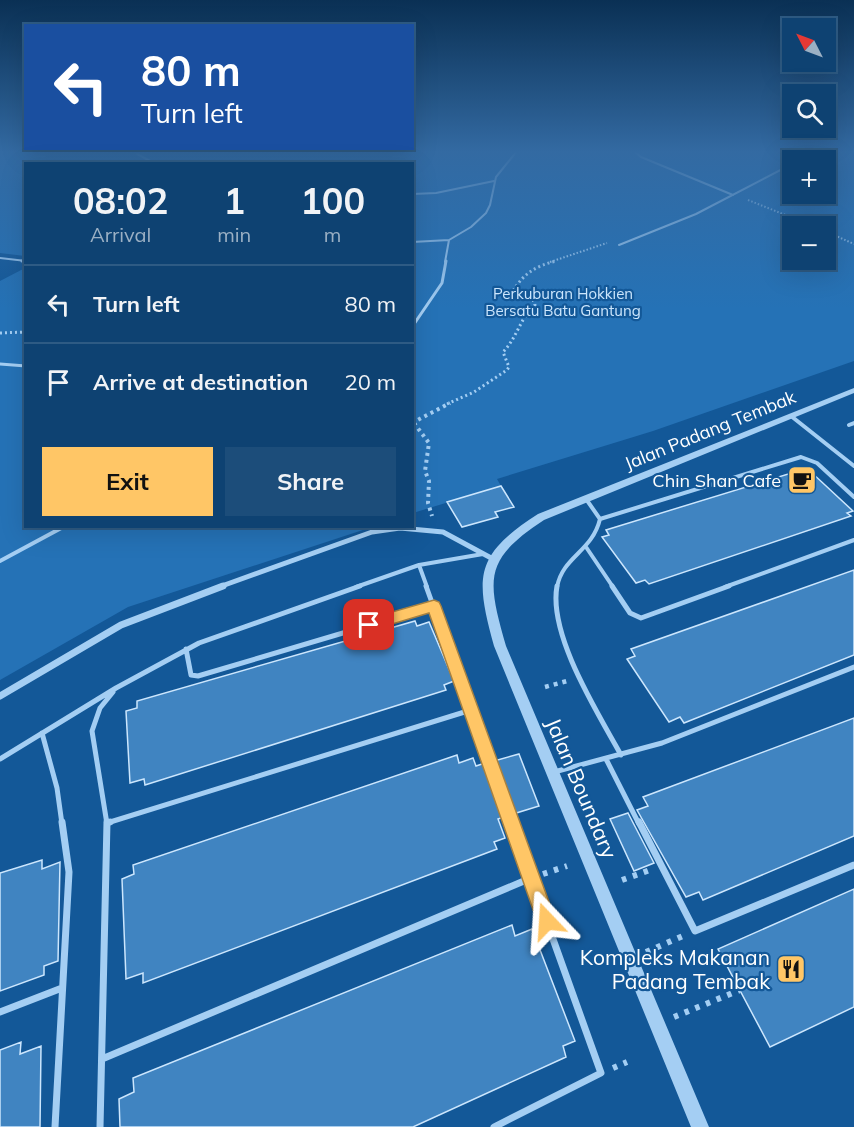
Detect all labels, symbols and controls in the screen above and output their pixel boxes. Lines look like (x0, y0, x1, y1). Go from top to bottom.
north arrow (782, 18, 836, 72)
map controls (782, 18, 836, 270)
text: 80 m (141, 44, 241, 97)
icon: left (42, 48, 120, 126)
button: search (782, 84, 836, 138)
text: Turn left (141, 96, 243, 130)
button: + (782, 150, 836, 204)
text: 08:02 (73, 178, 168, 223)
text: 1 (223, 178, 245, 223)
text: 100 (300, 178, 365, 223)
button: − (782, 216, 836, 270)
text: Arrival (90, 222, 151, 247)
text: min (217, 222, 251, 247)
text: m (324, 222, 341, 247)
park label: Perkuburan Hokkien Bersatu Batu Gantung (485, 284, 641, 320)
icon: left (42, 288, 75, 321)
text: Turn left (93, 290, 180, 318)
text: 80 m (345, 290, 396, 318)
icon: arrive (42, 366, 75, 399)
text: Arrive at destination (93, 368, 308, 396)
text: 20 m (345, 368, 396, 396)
street label: Jalan Padang Tembak (621, 385, 800, 475)
button: Exit (42, 447, 213, 516)
button: Share (225, 447, 396, 516)
cafe icon: Chin Shan Cafe (786, 464, 818, 496)
place label: Chin Shan Cafe (652, 469, 781, 492)
pin (343, 599, 394, 650)
icon: arrive (352, 608, 385, 641)
street label: Jalan Boundary (541, 714, 623, 862)
position arrow (515, 889, 579, 953)
place label: Kompleks Makanan Padang Tembak (580, 944, 770, 994)
restaurant icon: Kompleks Makanan Padang Tembak (775, 953, 807, 985)

